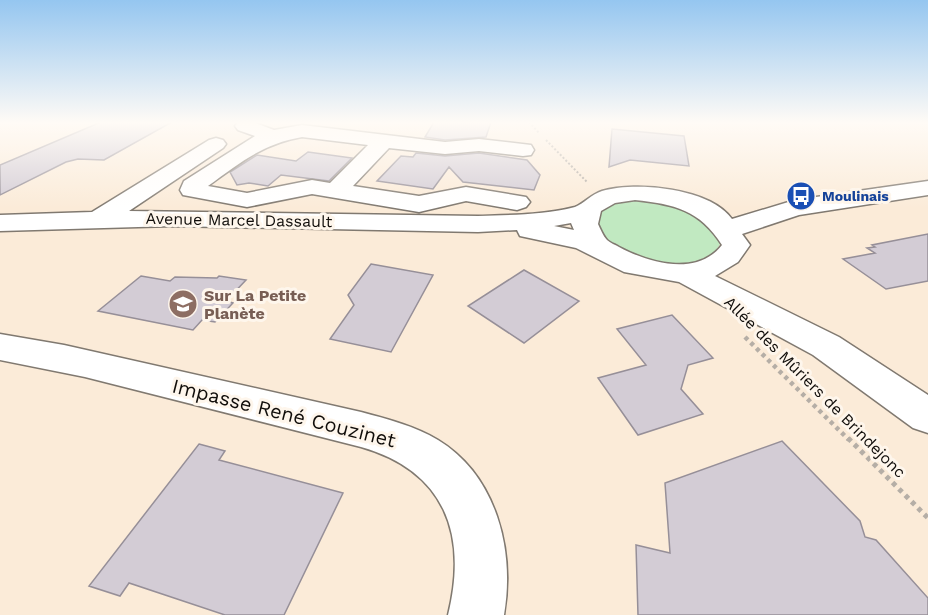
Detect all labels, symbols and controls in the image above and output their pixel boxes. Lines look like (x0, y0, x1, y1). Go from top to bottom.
bus stop icon: Moulinais (785, 180, 817, 212)
place label: Moulinais (822, 188, 889, 204)
street label: Avenue Marcel Dassault (146, 209, 333, 231)
place label: Sur La Petite Planète (204, 286, 306, 323)
school or university icon: Sur La Petite Planète (167, 288, 199, 320)
street label: Allée des Mûriers de Brindejonc (720, 292, 910, 482)
street label: Impasse René Couzinet (170, 374, 399, 453)

